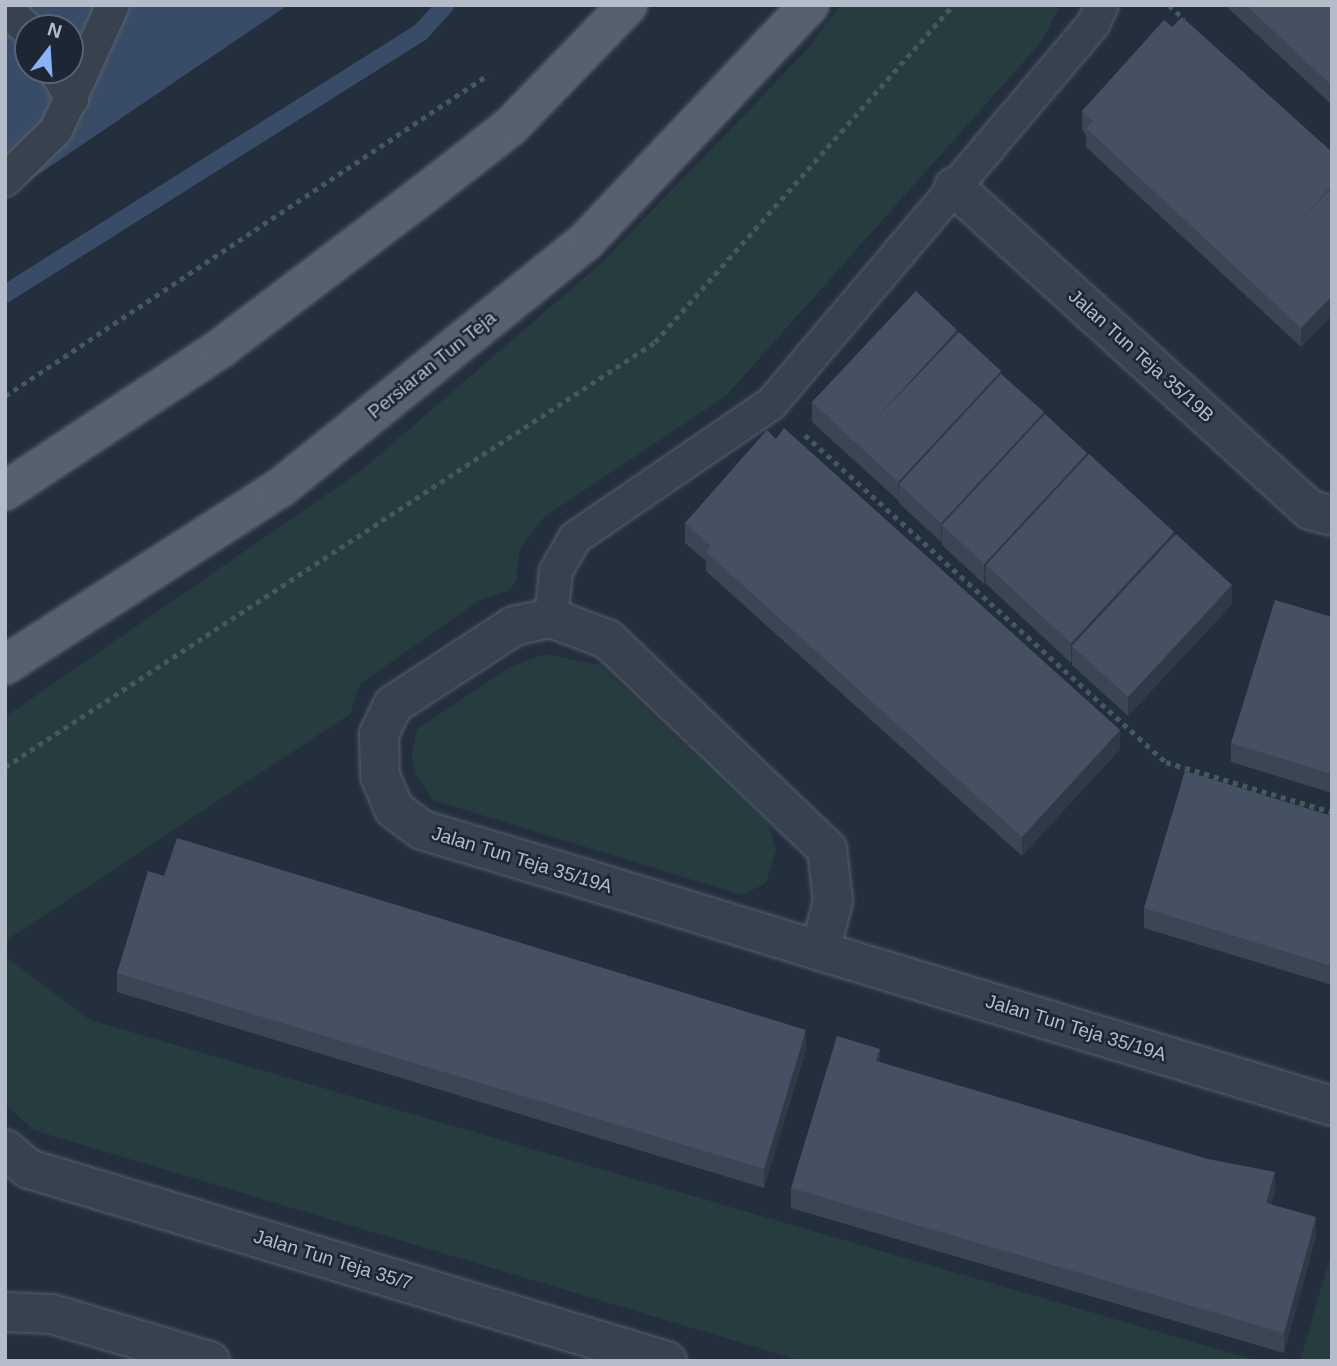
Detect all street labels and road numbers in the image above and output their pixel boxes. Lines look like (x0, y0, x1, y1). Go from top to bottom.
street label: Jalan Tun Teja 35/19B (1063, 285, 1219, 427)
street label: Persiaran Tun Teja (363, 306, 501, 424)
street label: Jalan Tun Teja 35/19A (429, 822, 615, 898)
street label: Jalan Tun Teja 35/19A (983, 990, 1169, 1066)
street label: Jalan Tun Teja 35/7 (251, 1225, 415, 1295)

